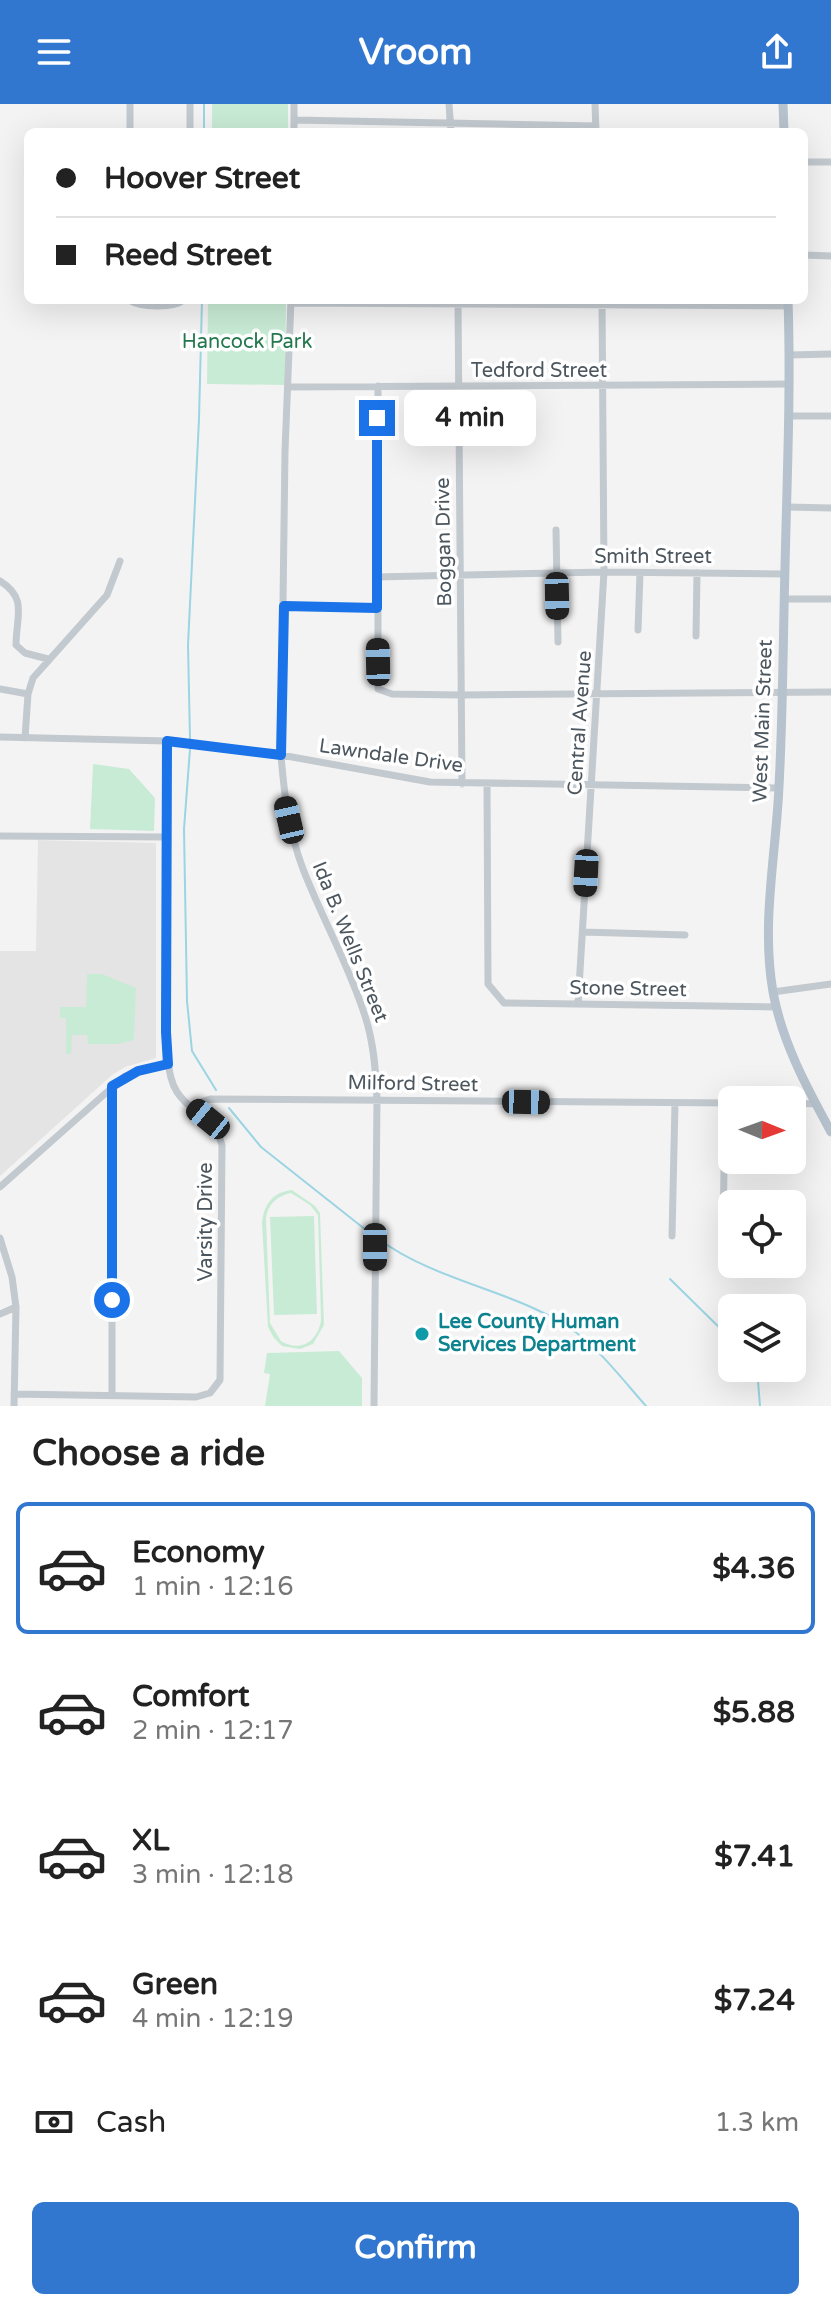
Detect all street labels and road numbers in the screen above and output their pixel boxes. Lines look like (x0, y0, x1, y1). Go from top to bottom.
street label: Tedford Street (471, 359, 608, 383)
street label: Boggan Drive (431, 477, 457, 607)
street label: Smith Street (594, 545, 712, 569)
street label: West Main Street (748, 639, 778, 803)
street label: Central Avenue (563, 650, 597, 796)
street label: Lawndale Drive (317, 734, 465, 778)
street label: Ida B. Wells Street (307, 858, 393, 1026)
street label: Stone Street (569, 976, 687, 1002)
street label: Milford Street (347, 1071, 479, 1097)
street label: Varsity Drive (194, 1163, 218, 1282)

